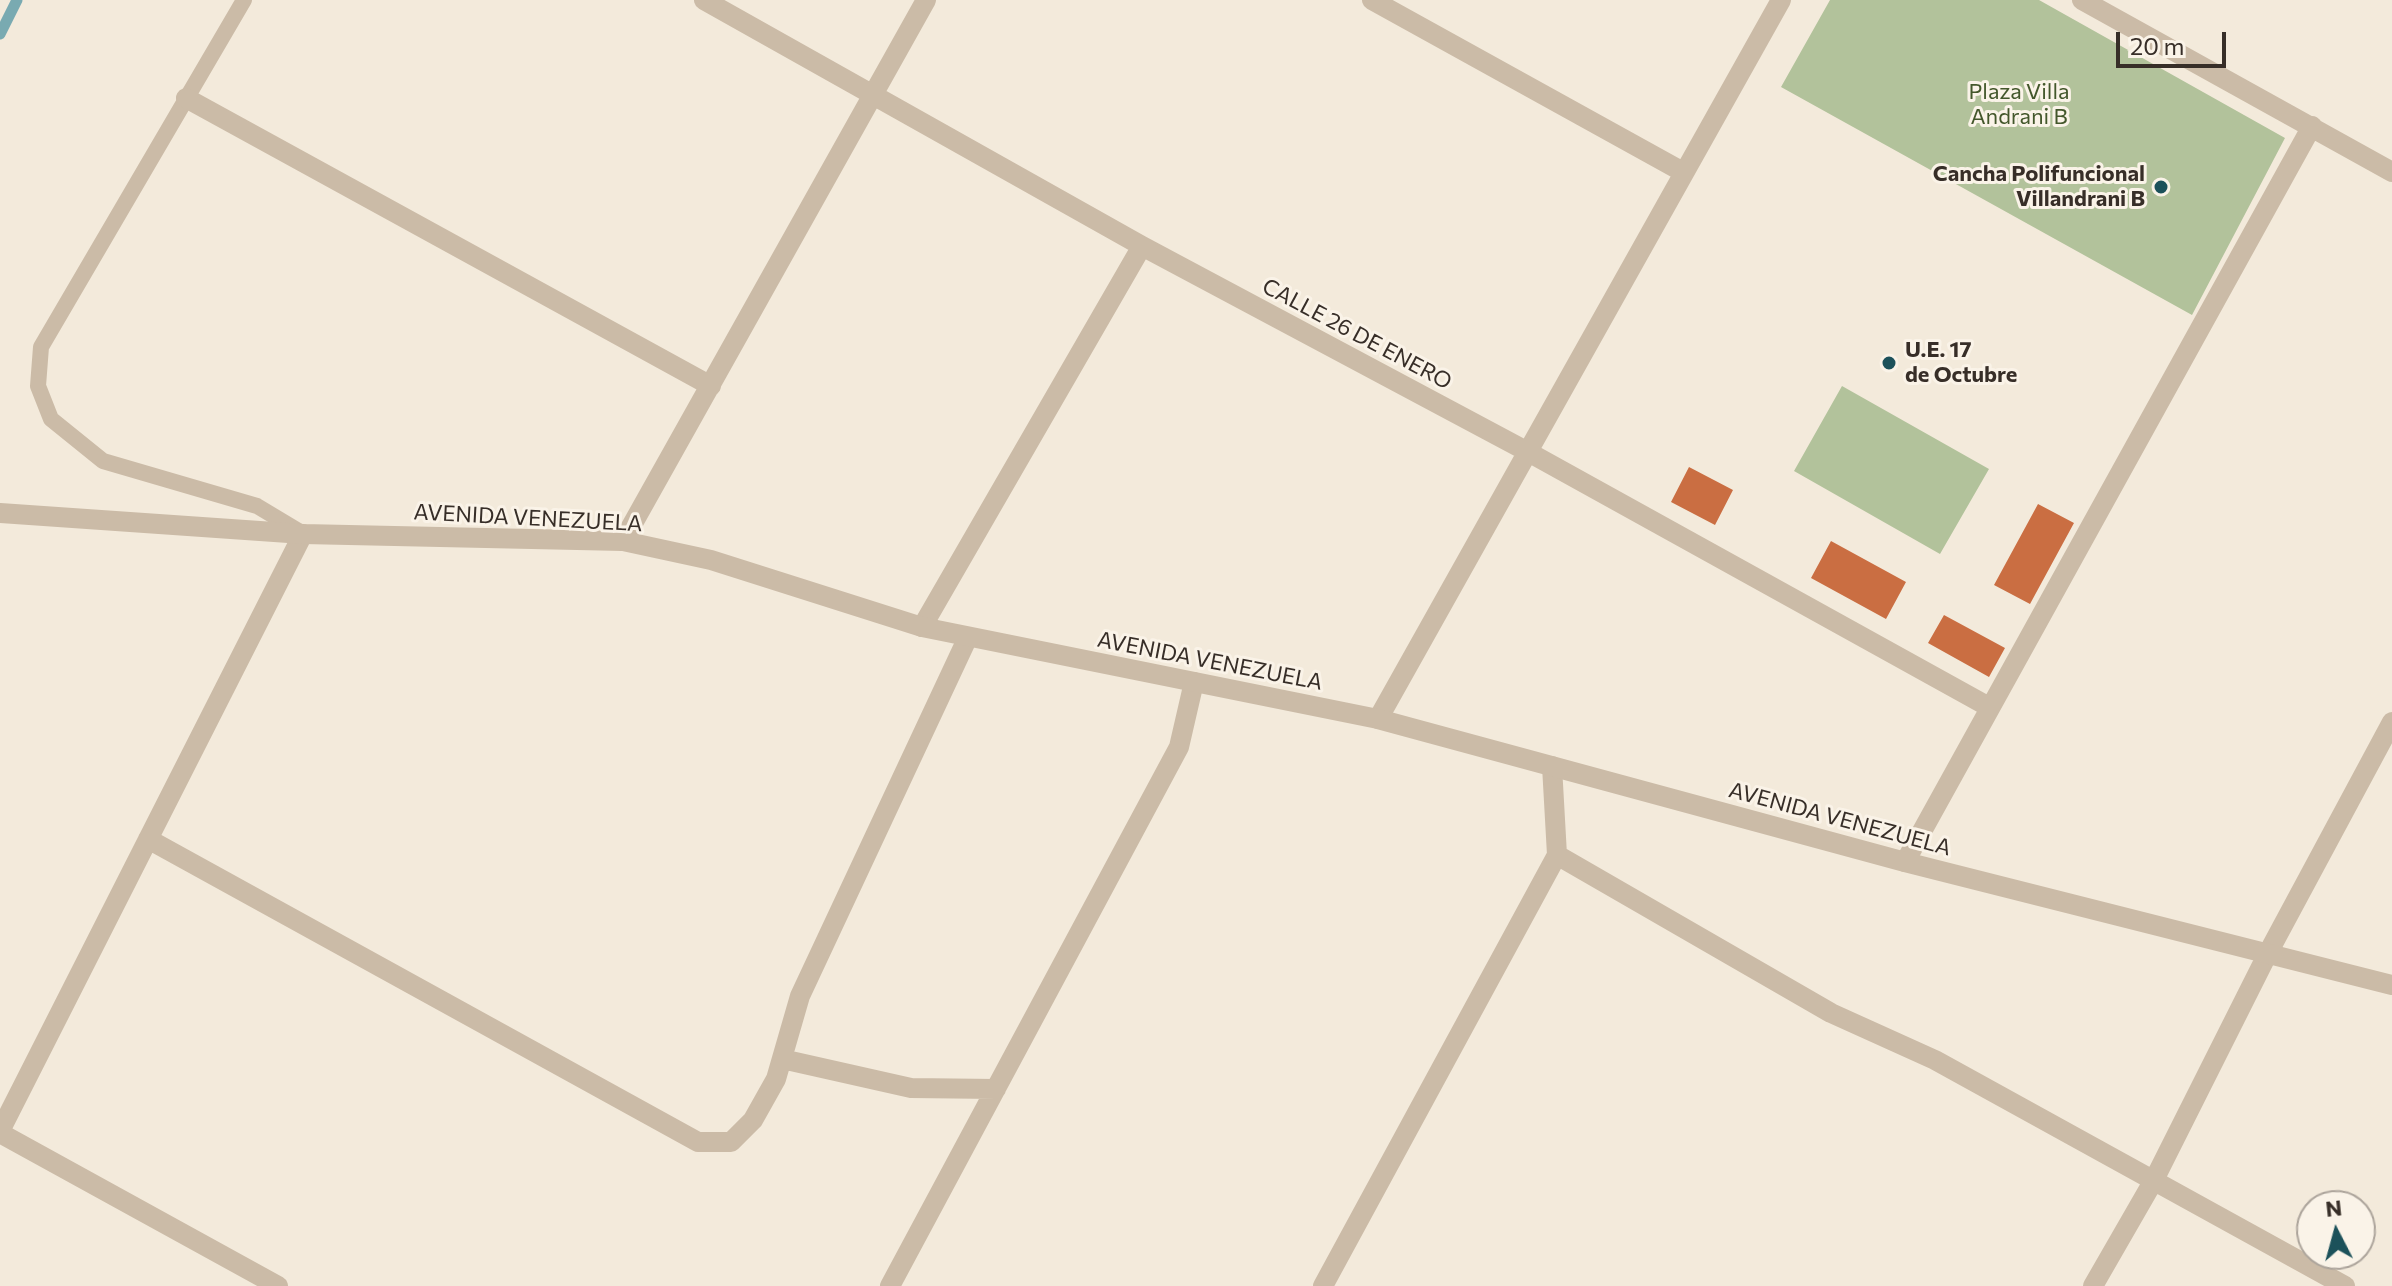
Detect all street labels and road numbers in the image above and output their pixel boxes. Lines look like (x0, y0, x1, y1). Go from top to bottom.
street label: CALLE 26 DE ENERO (1258, 273, 1456, 395)
street label: AVENIDA VENEZUELA (413, 499, 643, 537)
street label: AVENIDA VENEZUELA (1095, 626, 1325, 696)
street label: AVENIDA VENEZUELA (1726, 777, 1954, 861)

